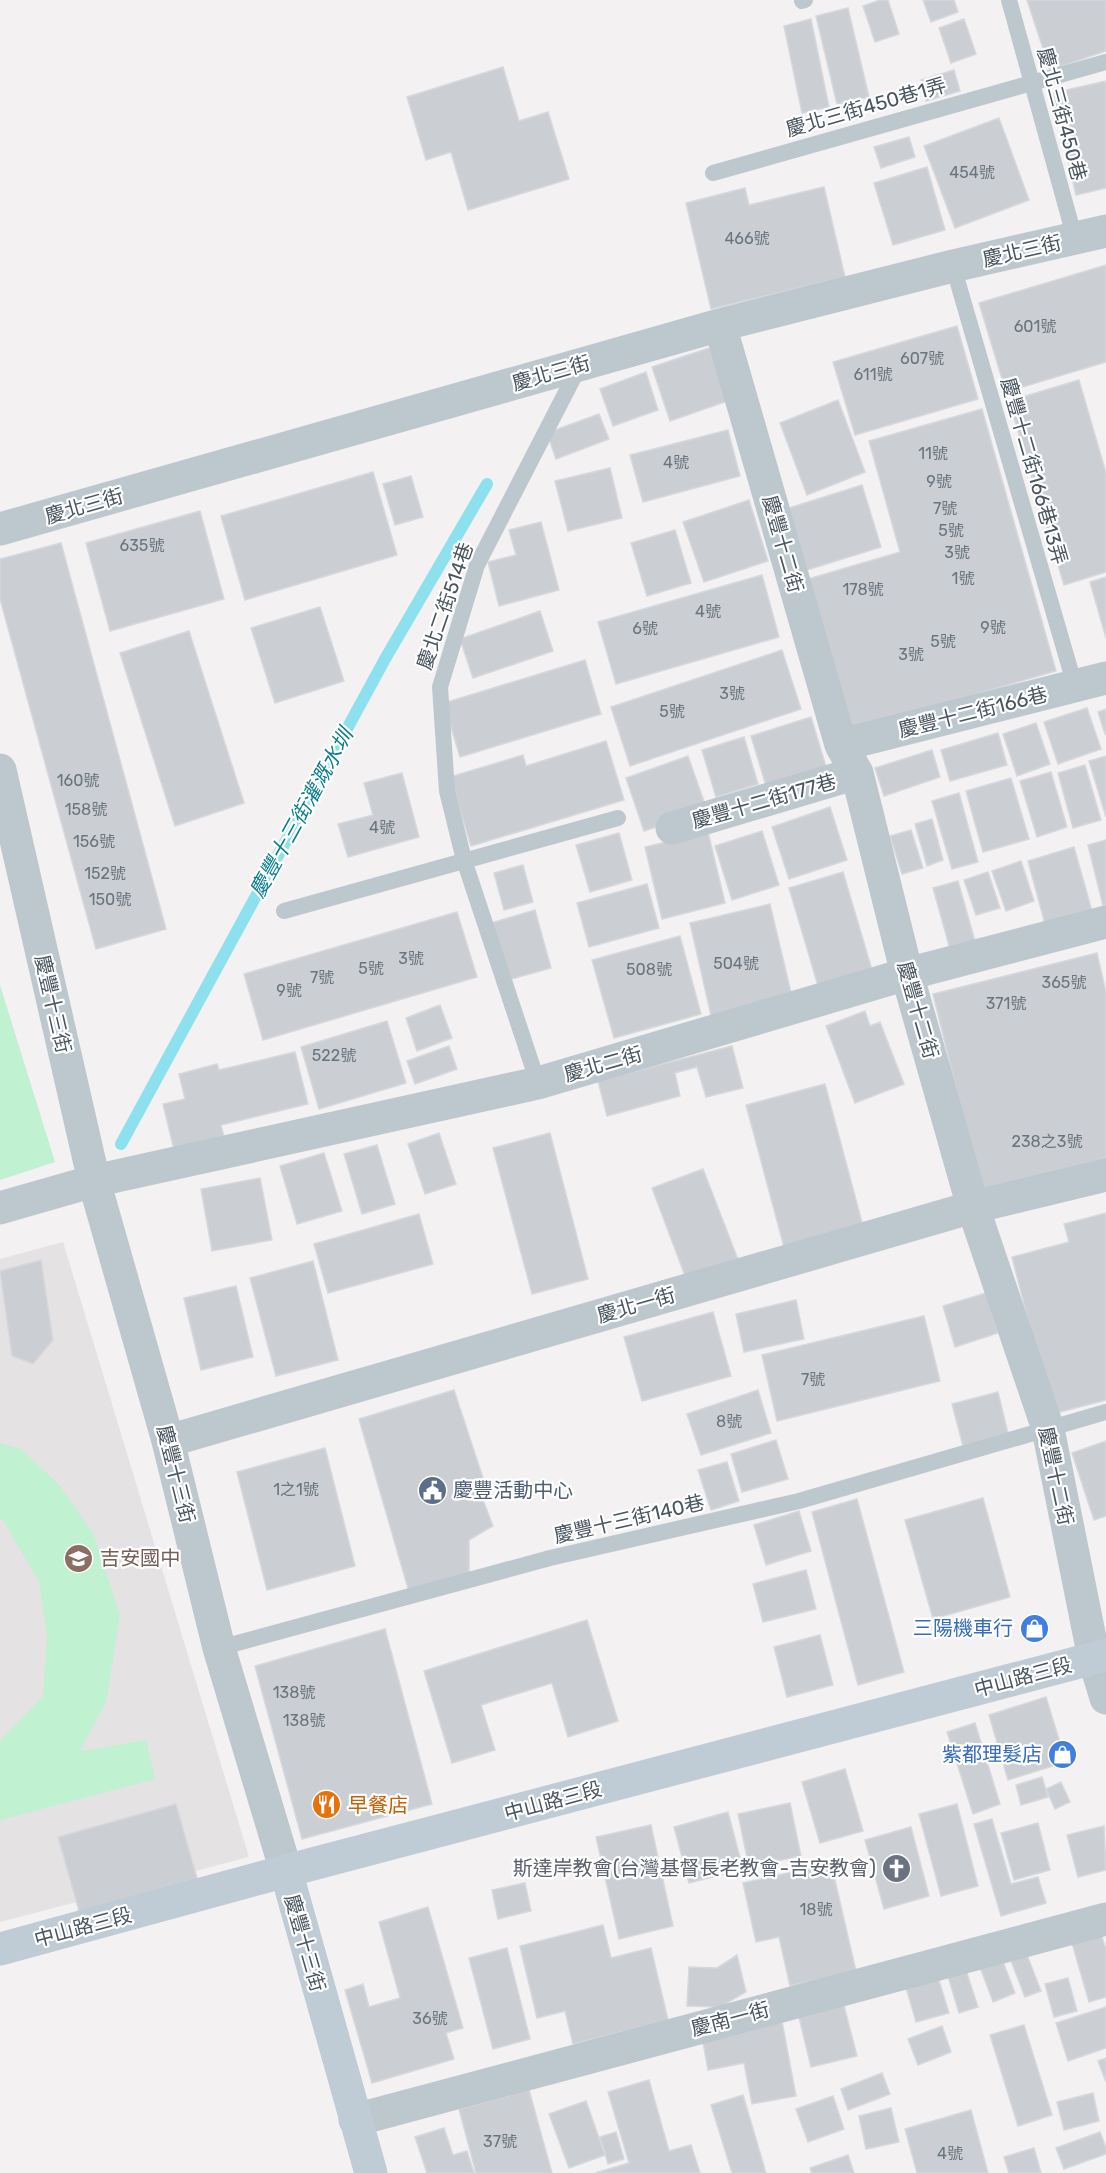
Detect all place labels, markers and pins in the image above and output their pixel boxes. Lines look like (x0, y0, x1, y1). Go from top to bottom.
public building icon: 慶豐活動中心 (416, 1474, 448, 1506)
place label: 慶豐活動中心 (453, 1478, 573, 1502)
school or university icon: 吉安國中 (63, 1542, 95, 1574)
place label: 吉安國中 (100, 1546, 180, 1570)
shop icon: 三陽機車行 (1018, 1612, 1050, 1644)
place label: 三陽機車行 (913, 1616, 1013, 1640)
shop icon: 紫都理髮店 (1047, 1738, 1079, 1770)
place label: 紫都理髮店 (942, 1742, 1042, 1766)
restaurant icon: 早餐店 (311, 1789, 343, 1821)
place label: 早餐店 (348, 1793, 408, 1817)
church icon: 斯達岸教會(台灣基督長老教會-吉安教會) (881, 1852, 913, 1884)
place label: 斯達岸教會(台灣基督長老教會-吉安教會) (513, 1856, 876, 1880)

